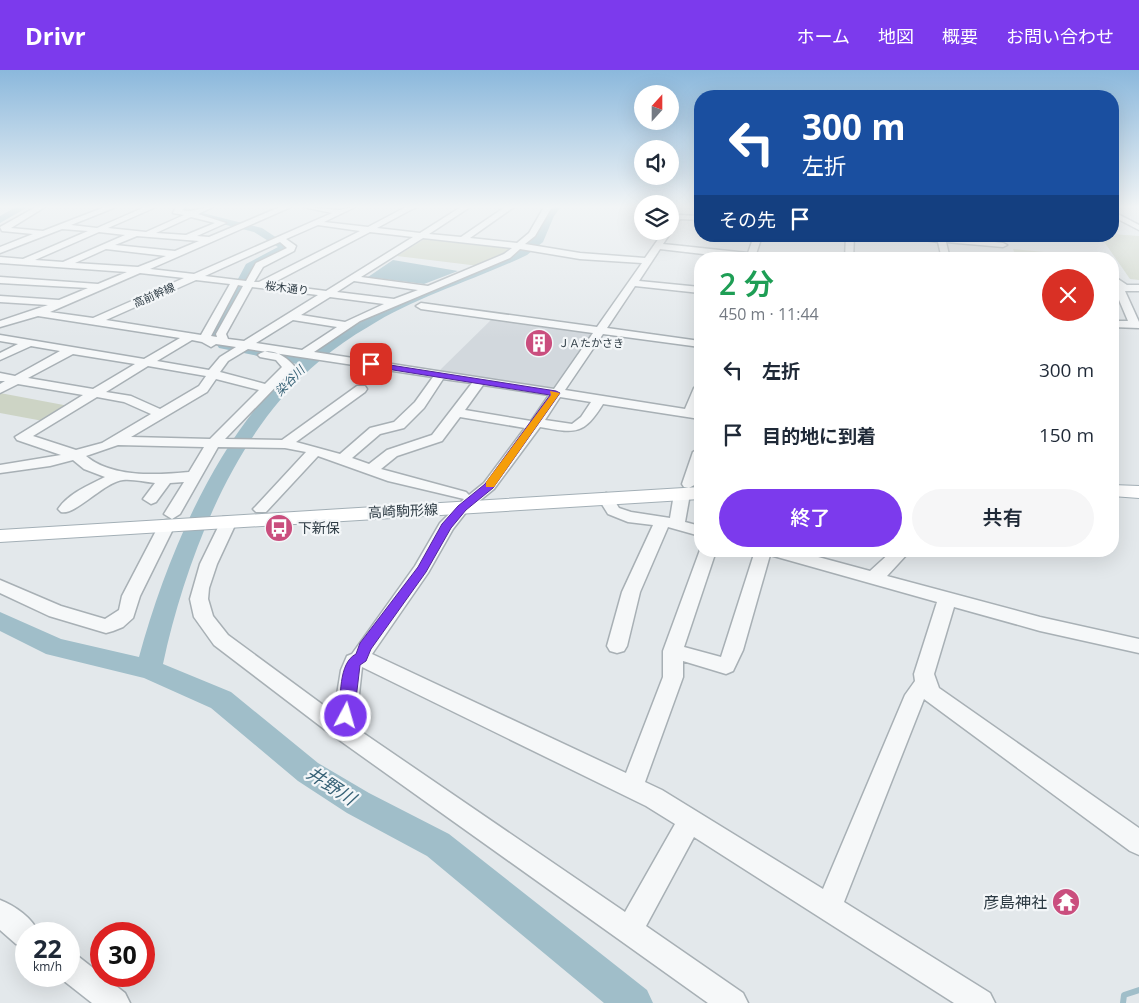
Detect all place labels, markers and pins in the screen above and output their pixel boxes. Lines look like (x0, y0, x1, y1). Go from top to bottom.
building icon: ＪＡたかさき (524, 328, 554, 358)
place label: ＪＡたかさき (558, 335, 624, 350)
pin (350, 343, 392, 385)
bus stop icon: 下新保 (264, 513, 294, 543)
place label: 下新保 (298, 518, 340, 537)
temple icon: 彦島神社 (1051, 887, 1081, 917)
place label: 彦島神社 (983, 891, 1047, 913)

